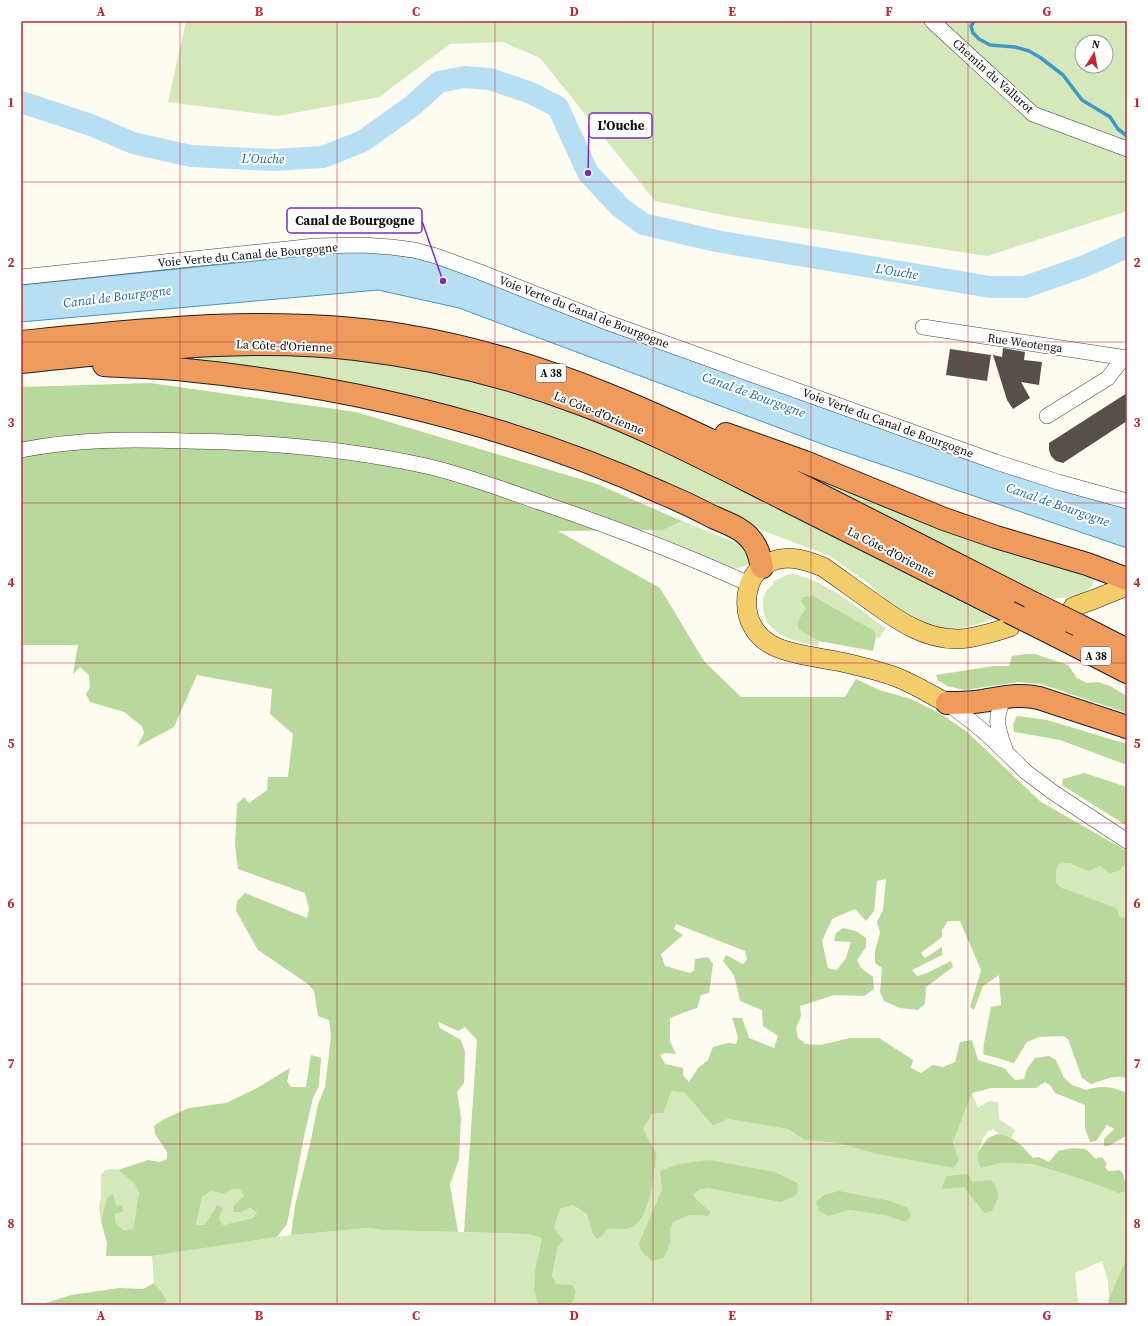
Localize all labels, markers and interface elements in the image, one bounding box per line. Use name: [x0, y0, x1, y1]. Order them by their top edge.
text: A: [97, 3, 106, 20]
text: B: [255, 3, 264, 20]
text: C: [412, 3, 420, 20]
text: D: [569, 3, 579, 20]
text: E: [728, 3, 736, 20]
text: F: [885, 3, 893, 20]
text: G: [1043, 3, 1052, 20]
north arrow: [1074, 34, 1114, 74]
street label: Chemin du Vallurot: [949, 35, 1037, 117]
text: N: [1090, 37, 1101, 53]
text: 1: [7, 94, 15, 111]
text: 1: [1133, 94, 1141, 111]
callout: L'Ouche: [589, 113, 652, 138]
text: L'Ouche: [598, 117, 645, 134]
water label: L'Ouche: [240, 150, 285, 167]
callout: Canal de Bourgogne: [287, 208, 422, 233]
text: Canal de Bourgogne: [295, 212, 415, 229]
street label: Voie Verte du Canal de Bourgogne: [157, 239, 339, 271]
text: 2: [7, 254, 15, 271]
text: 2: [1133, 254, 1141, 271]
water label: L'Ouche: [874, 260, 920, 283]
street label: Voie Verte du Canal de Bourgogne: [497, 272, 671, 352]
water label: Canal de Bourgogne: [62, 281, 173, 312]
street label: Rue Weotenga: [986, 330, 1065, 356]
street label: La Côte-d'Orienne: [236, 336, 332, 356]
road number: A 38: [536, 364, 566, 382]
water label: Canal de Bourgogne: [700, 368, 808, 421]
street label: Voie Verte du Canal de Bourgogne: [800, 384, 976, 462]
street label: La Côte-d'Orienne: [551, 388, 647, 438]
text: 3: [7, 414, 15, 431]
text: 3: [1133, 414, 1141, 431]
water label: Canal de Bourgogne: [1004, 479, 1113, 530]
street label: La Côte-d'Orienne: [844, 523, 938, 581]
text: 4: [7, 574, 15, 591]
text: 4: [1133, 574, 1141, 591]
road number: A 38: [1081, 647, 1111, 665]
text: 5: [7, 735, 15, 752]
text: 5: [1133, 735, 1141, 752]
text: 6: [7, 895, 15, 912]
text: 6: [1133, 895, 1141, 912]
text: 7: [7, 1055, 15, 1072]
text: 7: [1133, 1055, 1141, 1072]
text: 8: [7, 1215, 15, 1232]
text: 8: [1133, 1215, 1141, 1232]
text: A: [97, 1307, 106, 1324]
text: B: [255, 1307, 264, 1324]
text: C: [412, 1307, 420, 1324]
text: D: [569, 1307, 579, 1324]
text: E: [728, 1307, 736, 1324]
text: F: [885, 1307, 893, 1324]
text: G: [1043, 1307, 1052, 1324]

